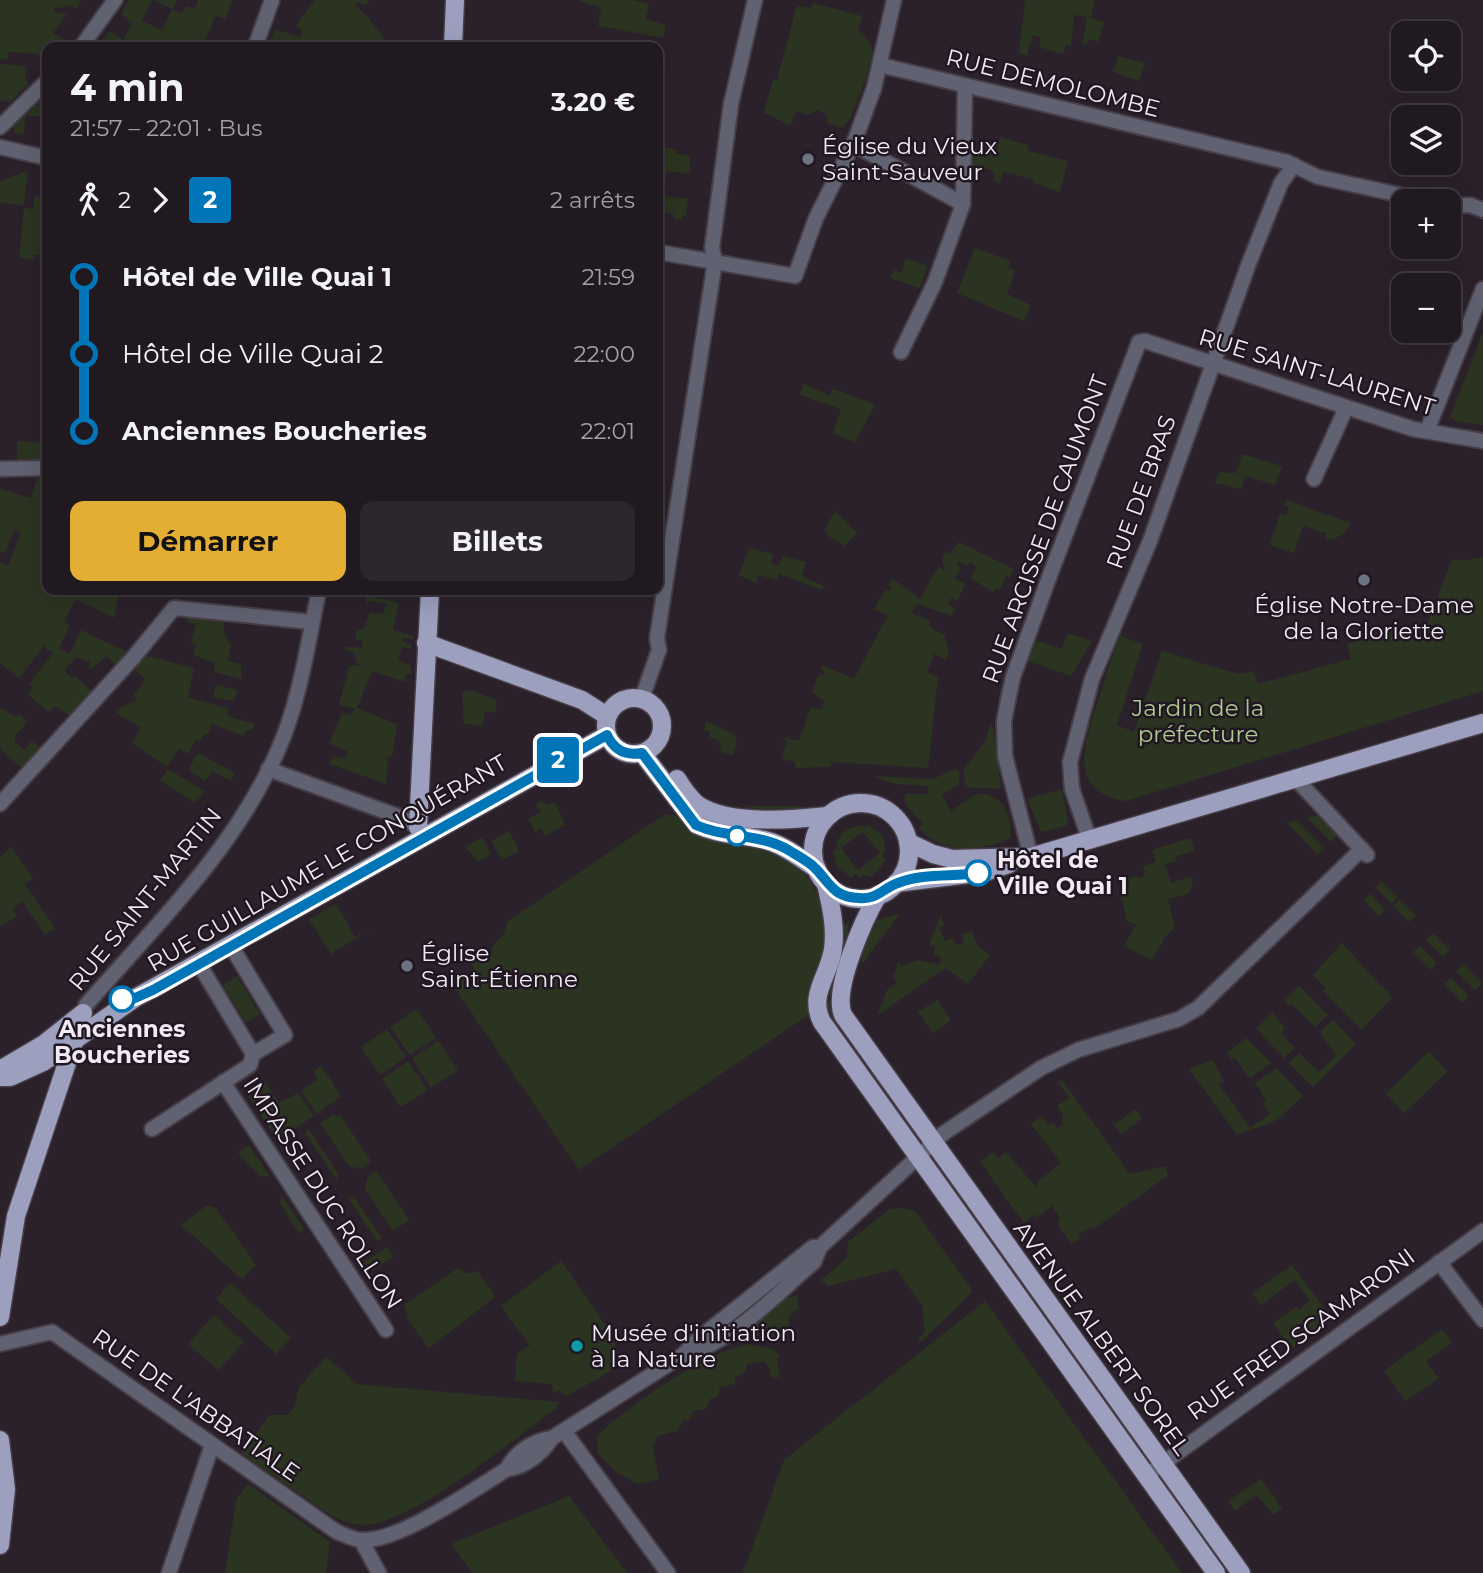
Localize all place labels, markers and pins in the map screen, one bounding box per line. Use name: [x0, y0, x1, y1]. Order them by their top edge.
place label: Église du Vieux Saint-Sauveur: [822, 132, 997, 186]
marker: Église du Vieux Saint-Sauveur: [800, 151, 816, 167]
marker: Église Notre-Dame de la Gloriette: [1356, 572, 1372, 588]
place label: Église Notre-Dame de la Gloriette: [1254, 591, 1474, 645]
unlabelled marker: [727, 826, 747, 846]
place label: Hôtel de Ville Quai 1: [996, 846, 1128, 900]
marker: Hôtel de Ville Quai 1: [965, 860, 991, 886]
place label: Église Saint-Étienne: [421, 939, 578, 993]
marker: Église Saint-Étienne: [399, 958, 415, 974]
marker: Anciennes Boucheries: [109, 986, 135, 1012]
place label: Anciennes Boucheries: [54, 1015, 190, 1069]
place label: Musée d'initiation à la Nature: [591, 1319, 796, 1373]
marker: Musée d'initiation à la Nature: [569, 1338, 585, 1354]

